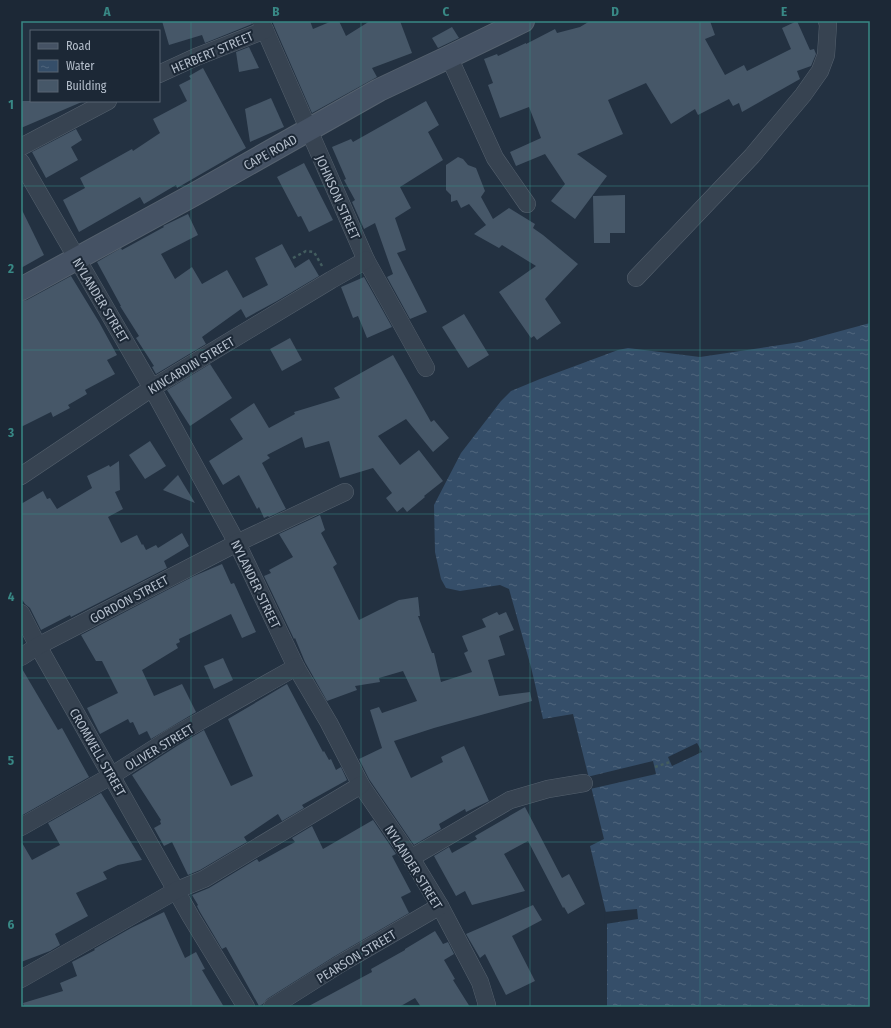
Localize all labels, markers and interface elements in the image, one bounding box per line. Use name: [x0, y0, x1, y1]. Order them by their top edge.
text: A: [102, 4, 111, 19]
text: B: [272, 4, 280, 19]
text: C: [443, 4, 450, 19]
text: D: [611, 4, 619, 19]
text: E: [781, 4, 787, 19]
street label: HERBERT STREET: [169, 28, 255, 76]
legend: [30, 30, 160, 102]
text: Road: [66, 39, 91, 53]
text: Water: [66, 59, 95, 73]
text: Building: [66, 79, 107, 93]
text: 1: [8, 97, 14, 112]
street label: CAPE ROAD: [241, 132, 300, 173]
street label: JOHNSON STREET: [312, 153, 363, 242]
street label: NYLANDER STREET: [69, 255, 132, 345]
text: 2: [7, 261, 14, 276]
street label: KINCARDIN STREET: [145, 334, 237, 397]
text: 3: [7, 425, 14, 440]
street label: NYLANDER STREET: [228, 538, 283, 631]
street label: GORDON STREET: [87, 572, 171, 626]
text: 4: [8, 589, 15, 604]
street label: CROMWELL STREET: [66, 706, 129, 799]
street label: OLIVER STREET: [122, 721, 196, 774]
text: 5: [8, 753, 14, 768]
street label: NYLANDER STREET: [382, 823, 445, 912]
text: 6: [8, 917, 15, 932]
street label: PEARSON STREET: [314, 927, 399, 986]

